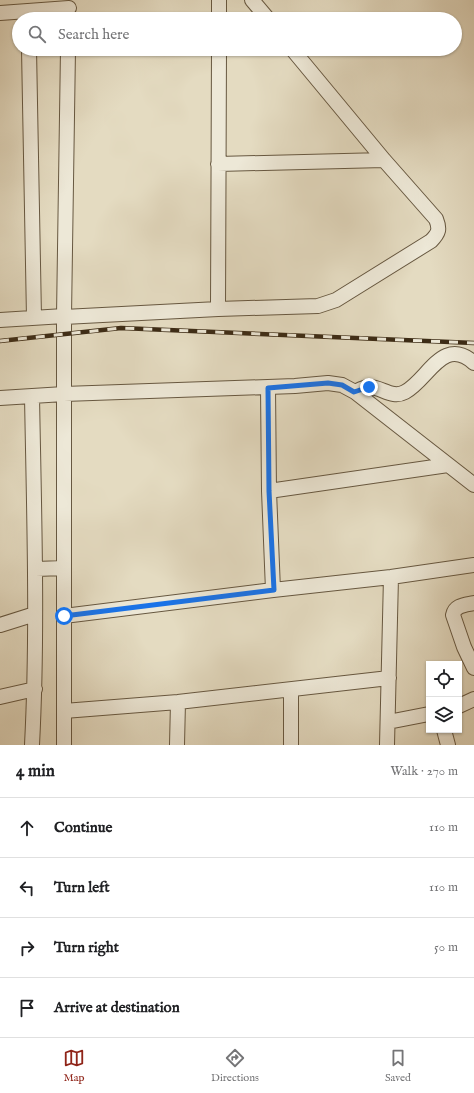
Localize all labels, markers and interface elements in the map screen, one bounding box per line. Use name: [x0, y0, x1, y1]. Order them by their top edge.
search box: [12, 12, 462, 56]
icon: search: [26, 23, 48, 45]
text: Search here: [58, 25, 129, 44]
route end: [360, 378, 378, 396]
route start: [55, 607, 73, 625]
map controls: [426, 661, 462, 733]
button: locate: [426, 661, 462, 697]
button: layers: [426, 697, 462, 733]
text: 4 min: [16, 761, 55, 782]
text: Walk · 270 m: [390, 763, 458, 780]
icon: ahead: [16, 817, 38, 839]
text: Continue: [54, 818, 112, 837]
text: 110 m: [429, 819, 458, 836]
icon: left: [16, 877, 38, 899]
text: Turn left: [54, 878, 110, 897]
text: 110 m: [429, 879, 458, 896]
icon: right: [16, 937, 38, 959]
text: Turn right: [54, 938, 119, 957]
text: 50 m: [434, 939, 458, 956]
icon: arrive: [16, 997, 38, 1019]
text: Arrive at destination: [54, 998, 180, 1017]
tab: Map: [63, 1047, 85, 1085]
tab: Directions: [211, 1047, 259, 1085]
tab: Saved: [385, 1047, 411, 1085]

